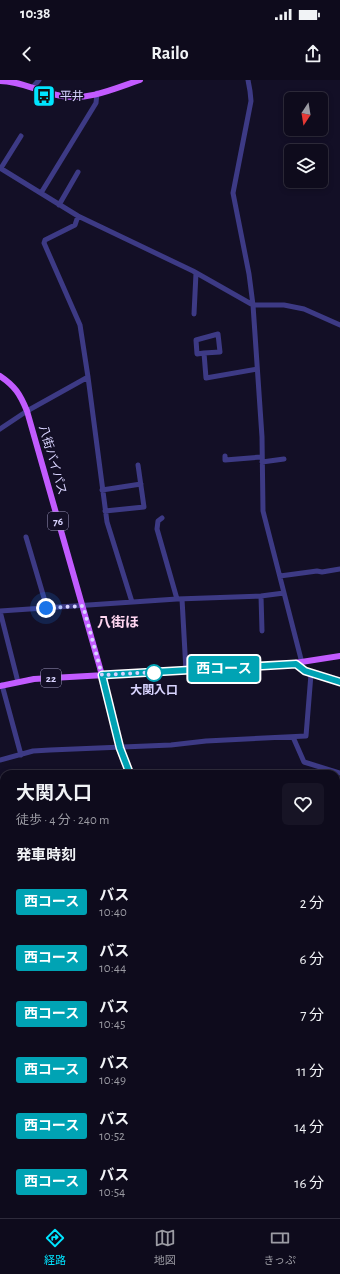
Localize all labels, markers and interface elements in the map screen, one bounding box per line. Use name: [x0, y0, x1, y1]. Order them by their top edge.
text: 10:38: [20, 6, 51, 21]
icon: back: [16, 43, 38, 65]
icon: share: [302, 43, 324, 65]
text: Railo: [151, 45, 189, 63]
bus stop icon: 平井: [31, 83, 57, 109]
place label: 平井: [60, 89, 84, 102]
north arrow: [284, 92, 328, 136]
map controls: [284, 92, 328, 188]
button: layers: [284, 144, 328, 188]
street label: 八街バイパス: [37, 424, 70, 496]
road number: 76: [48, 512, 68, 530]
your location: [36, 598, 56, 618]
district label: 八街ほ: [97, 615, 139, 630]
line badge: 西コース: [196, 656, 252, 682]
text: 西コース: [196, 662, 252, 676]
marker: 大関入口: [145, 664, 163, 682]
road number: 22: [41, 669, 61, 687]
place label: 大関入口: [130, 684, 178, 696]
button: heart: [282, 783, 324, 825]
text: 大関入口: [16, 784, 92, 803]
text: 徒歩 · 4 分 · 240 m: [16, 814, 110, 827]
text: 発車時刻: [16, 848, 76, 863]
text: バス: [99, 888, 129, 903]
text: 西コース: [24, 895, 79, 909]
text: 2 分: [300, 896, 324, 911]
text: 10:40: [99, 906, 127, 919]
text: バス: [99, 944, 129, 959]
text: 西コース: [24, 951, 79, 965]
text: 6 分: [299, 952, 324, 967]
text: 10:44: [99, 962, 126, 975]
text: バス: [99, 1000, 129, 1015]
text: 西コース: [24, 1007, 79, 1021]
text: 7 分: [300, 1008, 324, 1023]
text: 10:45: [99, 1018, 125, 1031]
text: バス: [99, 1056, 129, 1071]
text: 西コース: [24, 1063, 79, 1077]
text: 11 分: [296, 1064, 324, 1079]
text: 10:49: [99, 1074, 126, 1087]
text: バス: [99, 1112, 129, 1127]
text: 西コース: [24, 1119, 79, 1133]
text: 14 分: [294, 1120, 324, 1135]
text: 10:52: [99, 1130, 125, 1143]
text: バス: [99, 1168, 129, 1183]
text: 西コース: [24, 1175, 79, 1189]
text: 16 分: [294, 1176, 324, 1191]
text: 10:54: [99, 1186, 125, 1199]
tab: 経路: [44, 1227, 66, 1267]
tab: 地図: [154, 1227, 176, 1267]
tab: きっぷ: [264, 1227, 296, 1267]

